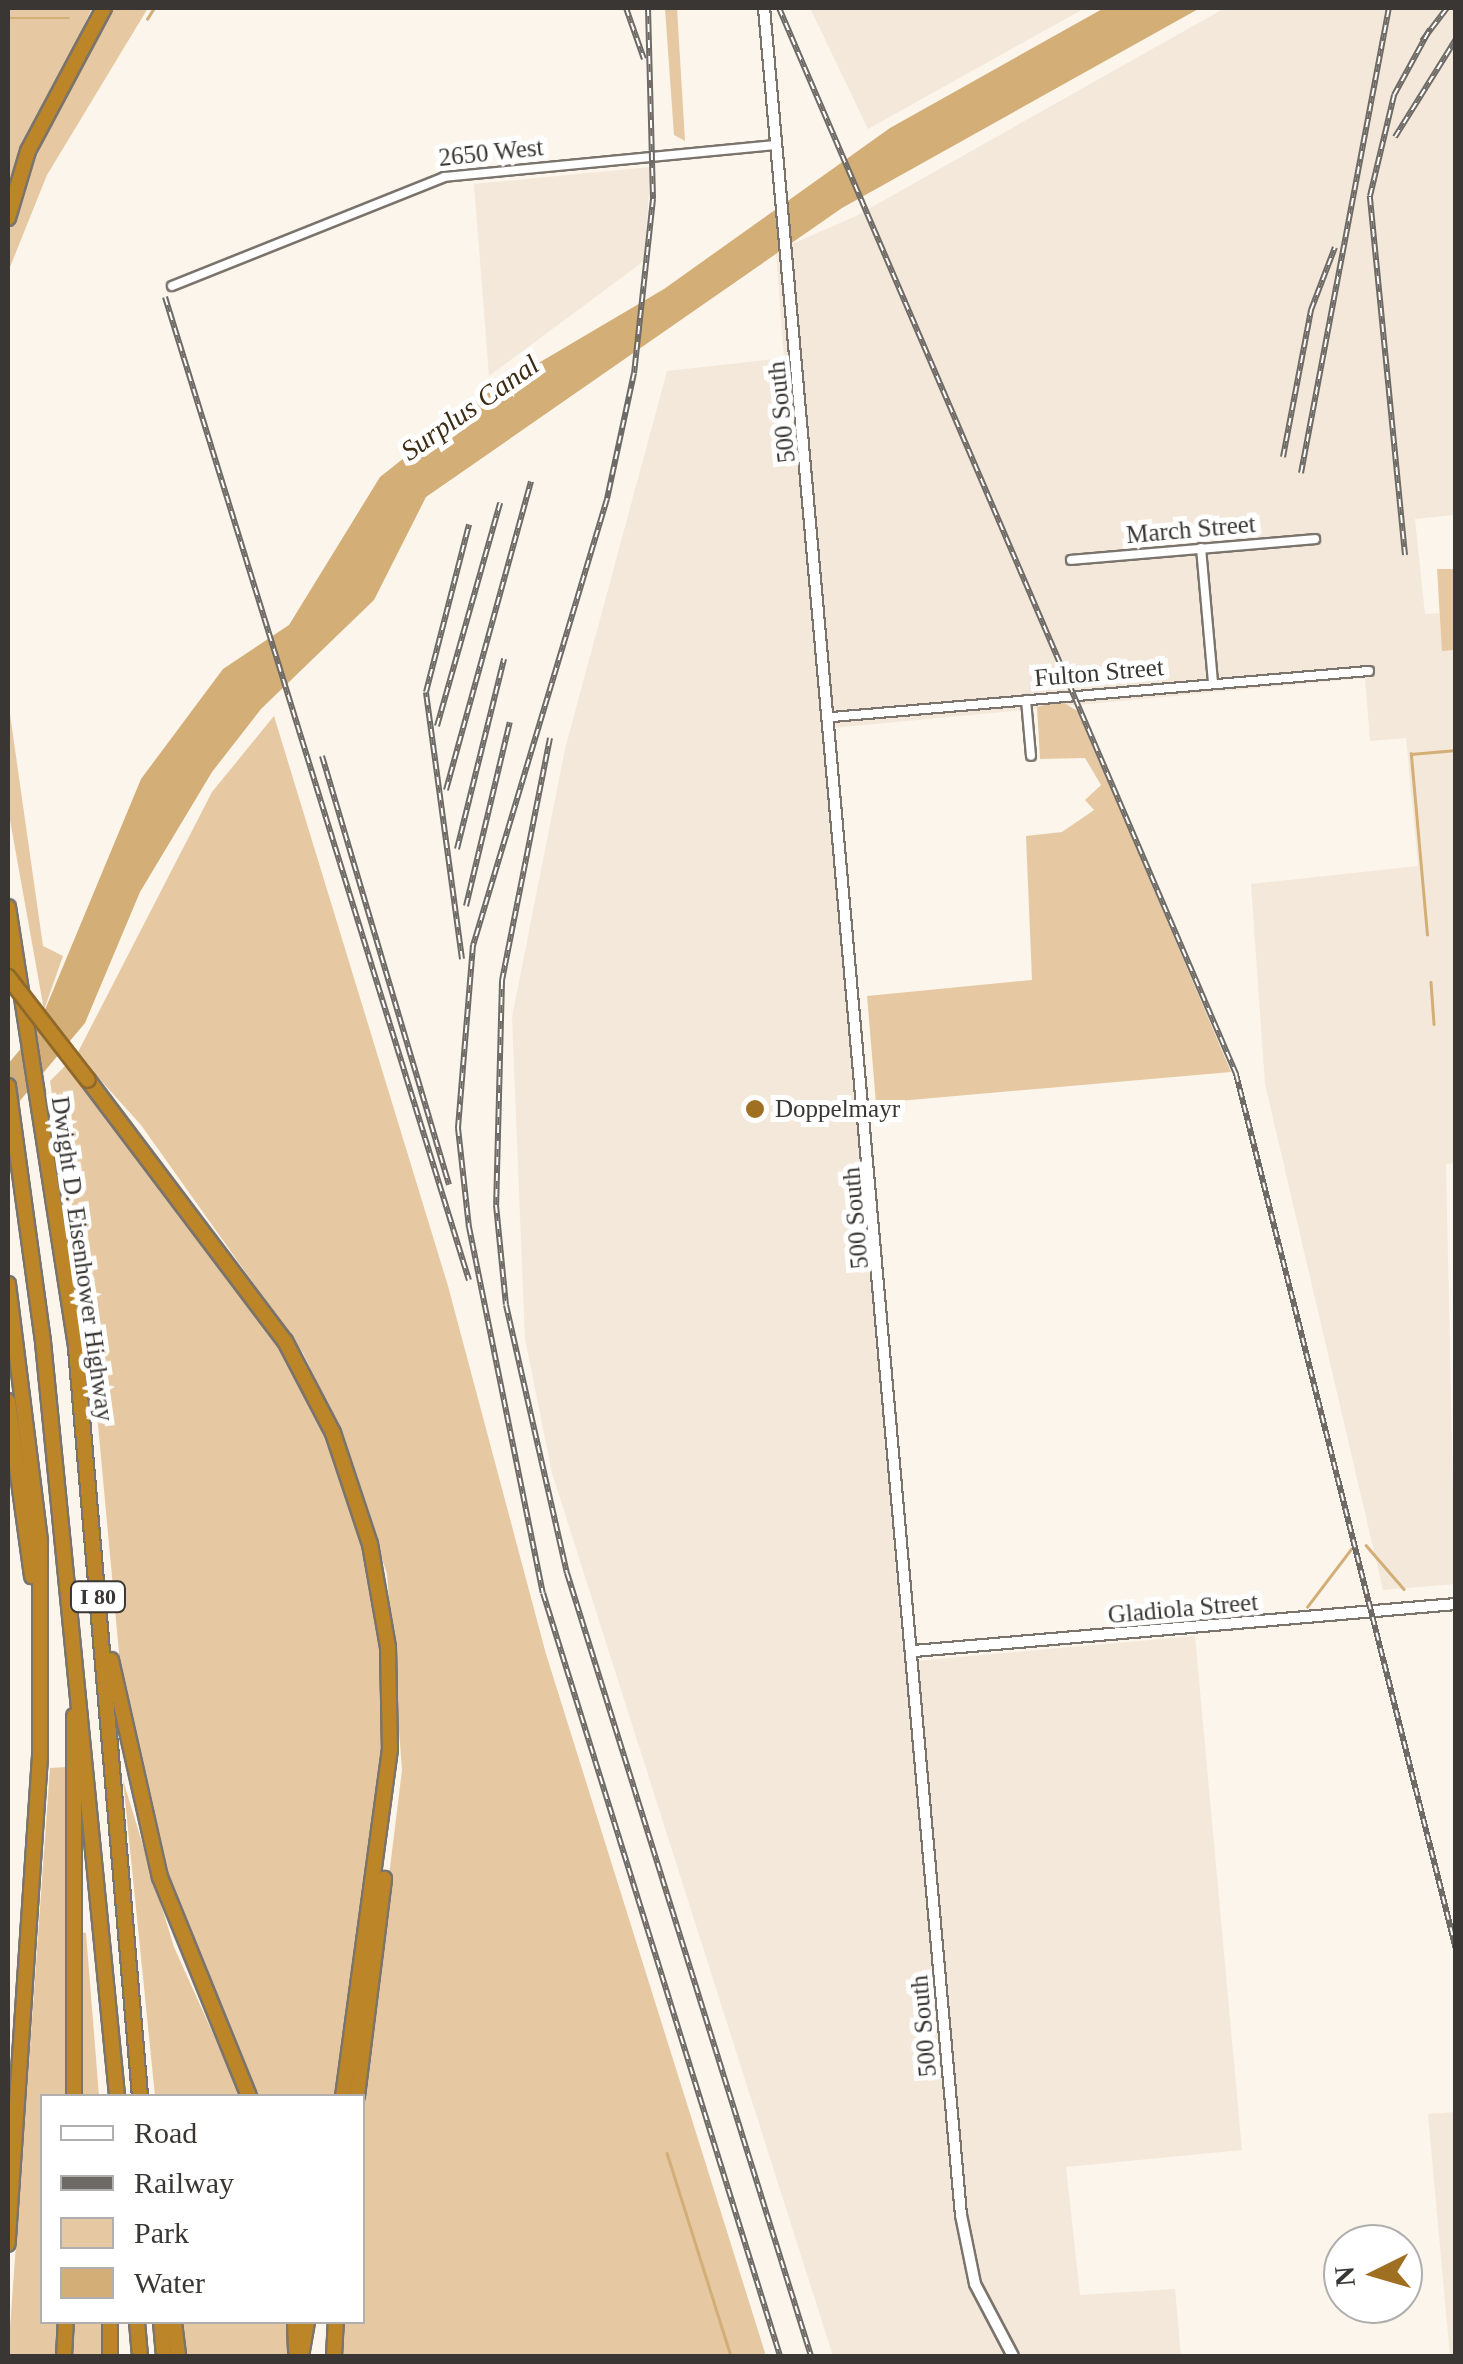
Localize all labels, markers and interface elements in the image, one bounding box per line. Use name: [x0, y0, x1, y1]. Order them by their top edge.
street label: 2650 West: [437, 133, 545, 173]
water label: Surplus Canal: [394, 348, 546, 468]
street label: 500 South: [762, 360, 802, 464]
street label: March Street: [1125, 509, 1257, 551]
street label: Fulton Street: [1033, 652, 1165, 694]
place label: Doppelmayr: [775, 1094, 900, 1124]
street label: Dwight D. Eisenhower Highway: [44, 1095, 120, 1423]
marker: Doppelmayr: [744, 1098, 766, 1120]
street label: 500 South: [837, 1166, 875, 1270]
road number: I 80: [68, 1580, 128, 1614]
street label: Gladiola Street: [1107, 1587, 1259, 1631]
street label: 500 South: [905, 1974, 943, 2078]
legend: [40, 2094, 365, 2324]
text: Road: [134, 2116, 197, 2149]
text: Railway: [134, 2166, 234, 2199]
text: Park: [134, 2216, 189, 2249]
north arrow: [1323, 2224, 1423, 2324]
text: N: [1328, 2265, 1361, 2288]
text: Water: [134, 2266, 205, 2299]

